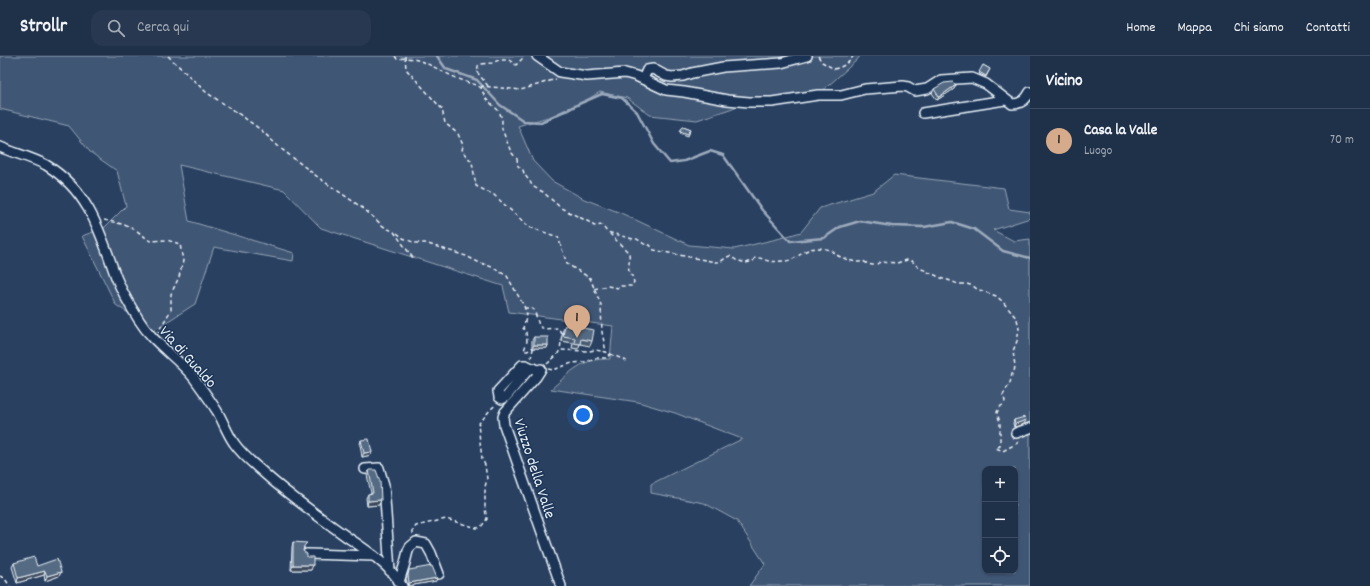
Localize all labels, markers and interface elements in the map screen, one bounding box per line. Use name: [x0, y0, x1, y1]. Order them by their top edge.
search box: [91, 10, 371, 46]
text: Strollr: [20, 14, 67, 41]
icon: search: [105, 17, 127, 39]
text: Cerca qui: [137, 17, 189, 39]
text: Home: [1126, 18, 1156, 38]
text: Mappa: [1178, 18, 1212, 38]
text: Chi siamo: [1234, 18, 1284, 38]
text: Contatti: [1306, 18, 1350, 38]
text: Vicino: [1046, 70, 1083, 94]
text: Casa la Valle: [1084, 120, 1157, 142]
text: 1: [1058, 131, 1060, 150]
text: 70 m: [1330, 131, 1354, 150]
text: Luogo: [1084, 142, 1112, 161]
pin: 1: [564, 305, 590, 338]
street label: Via di Gualdo: [153, 321, 221, 394]
your location: [573, 405, 593, 425]
street label: Viuzzo della Valle: [507, 416, 561, 522]
map controls: [982, 466, 1018, 574]
button: +: [982, 466, 1018, 502]
button: −: [982, 502, 1018, 538]
button: locate: [982, 538, 1018, 574]

